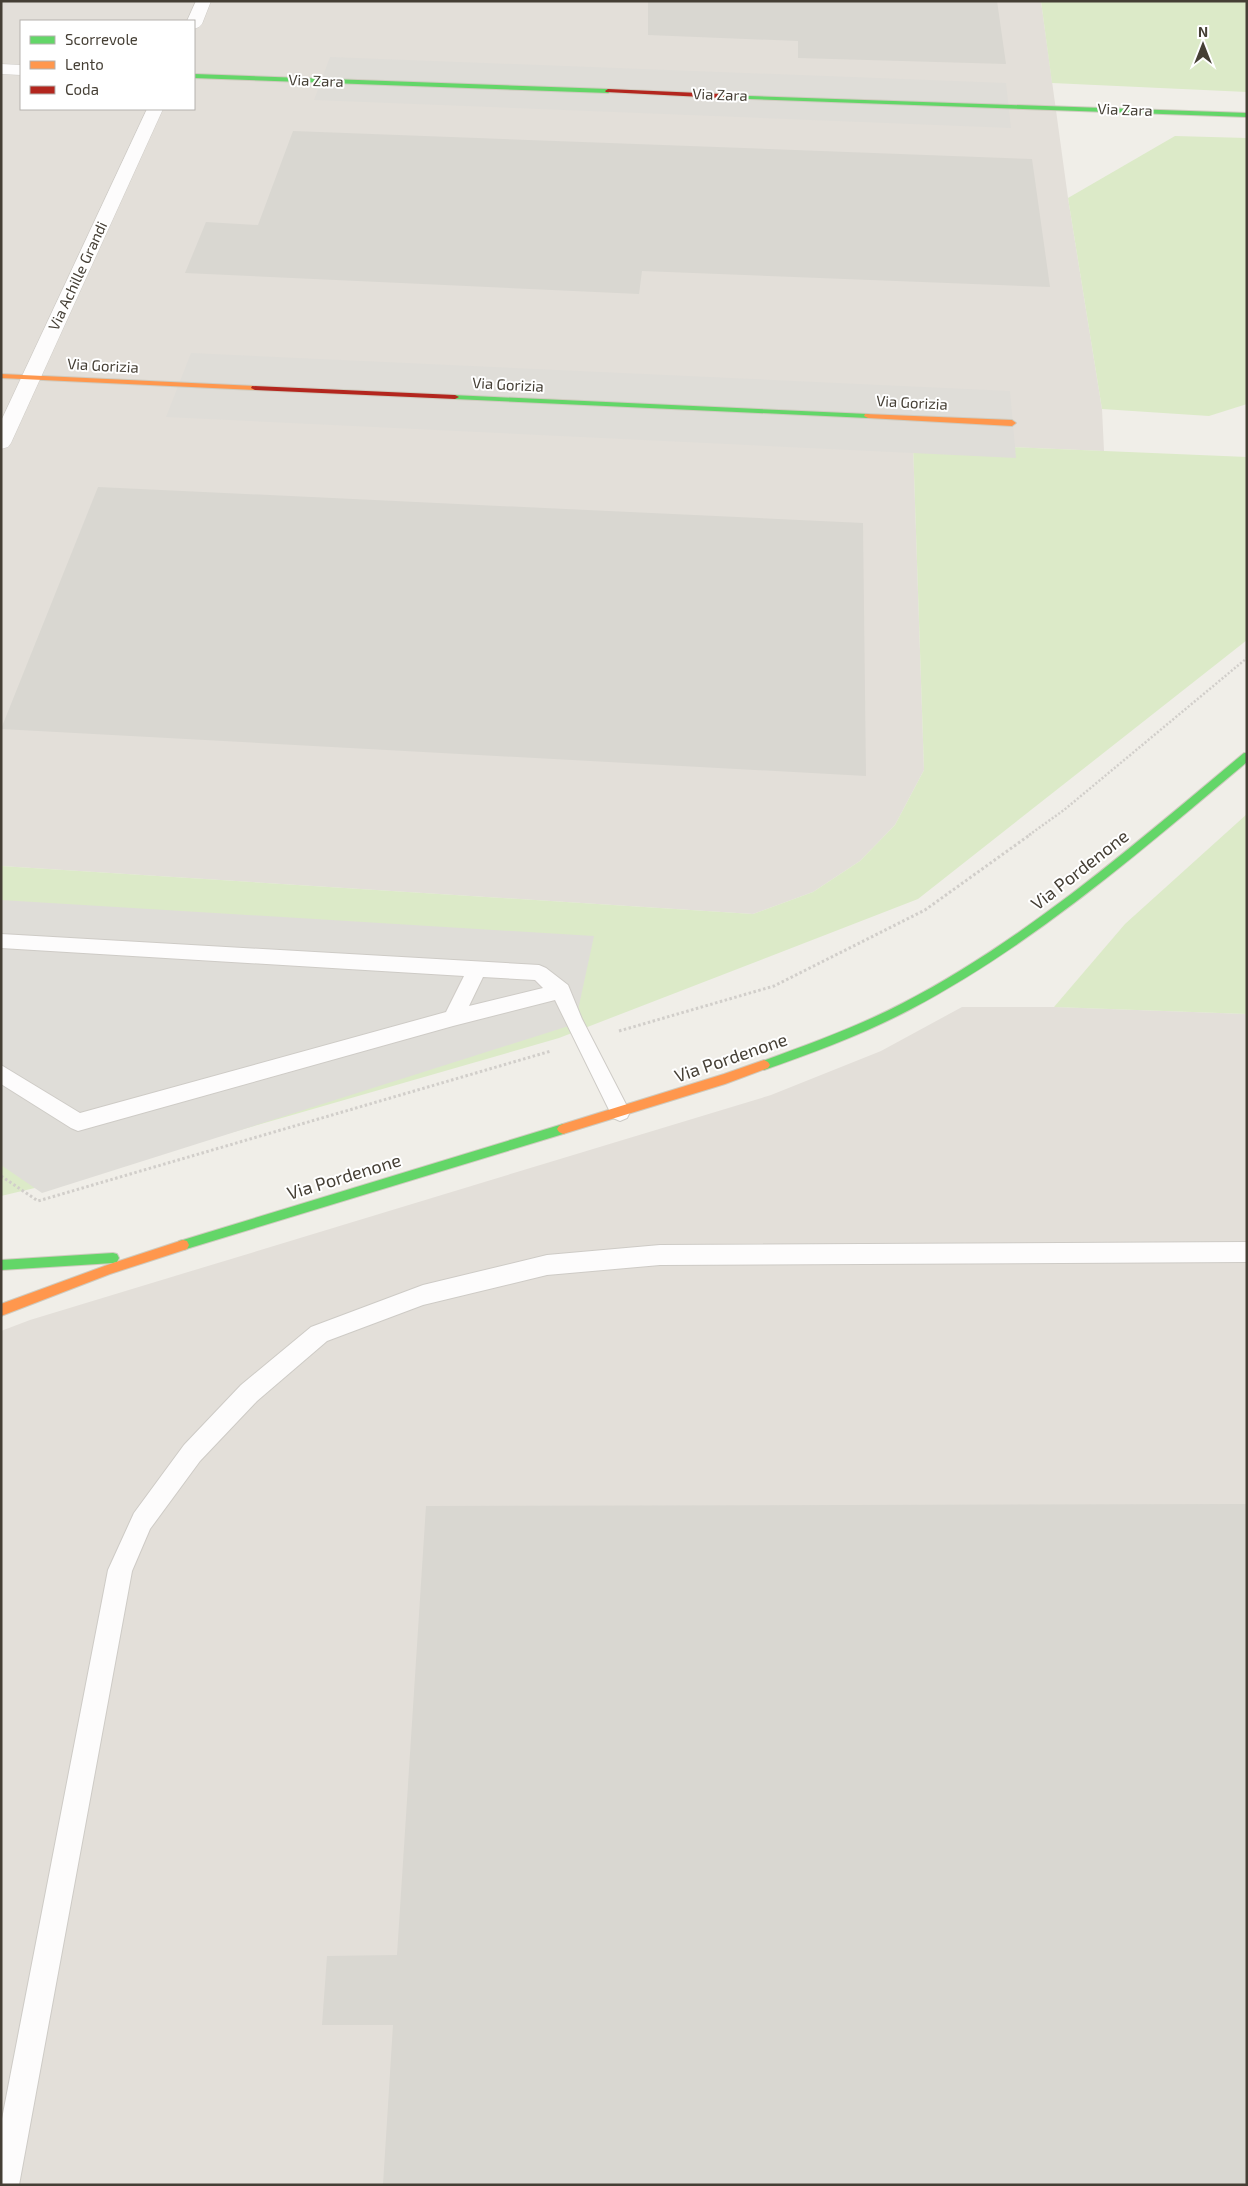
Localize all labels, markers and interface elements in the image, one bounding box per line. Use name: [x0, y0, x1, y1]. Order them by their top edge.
legend: [20, 20, 195, 110]
north arrow: [1178, 20, 1228, 70]
text: N: [1198, 23, 1208, 40]
text: Scorrevole: [65, 30, 138, 48]
text: Lento: [65, 55, 104, 73]
street label: Via Zara: [288, 70, 344, 90]
text: Coda: [65, 80, 99, 98]
street label: Via Zara: [692, 84, 748, 104]
street label: Via Zara: [1097, 99, 1153, 119]
street label: Via Achille Grandi: [44, 218, 110, 333]
street label: Via Gorizia: [67, 354, 139, 376]
street label: Via Gorizia: [472, 373, 544, 395]
street label: Via Gorizia: [876, 391, 948, 413]
street label: Via Pordenone: [1026, 824, 1133, 914]
street label: Via Pordenone: [671, 1027, 790, 1087]
street label: Via Pordenone: [284, 1148, 403, 1204]

